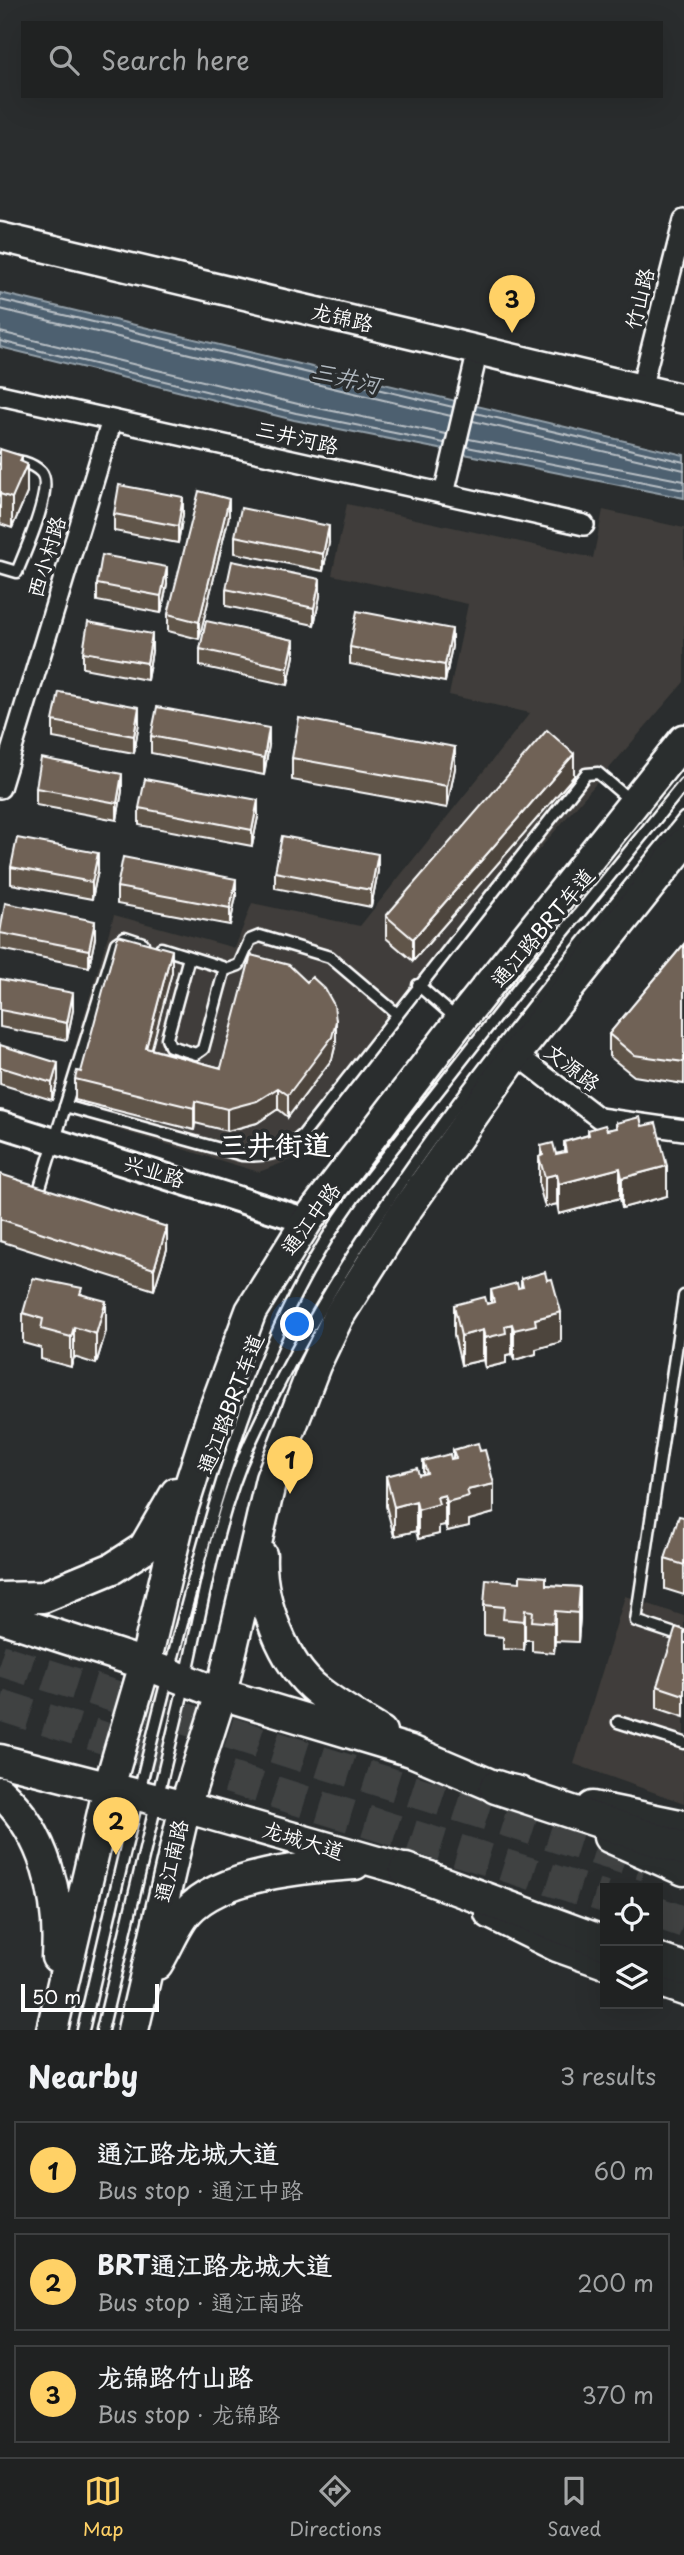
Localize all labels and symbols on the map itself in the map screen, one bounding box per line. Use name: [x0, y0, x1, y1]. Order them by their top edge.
street label: 竹山路: [615, 264, 661, 333]
pin: 3: [489, 275, 535, 333]
street label: 龙锦路: [308, 293, 377, 339]
water label: 三井河: [309, 352, 388, 402]
street label: 三井河路: [253, 411, 342, 461]
street label: 西小村路: [18, 512, 73, 601]
street label: 通江路BRT车道: [482, 860, 601, 994]
street label: 文源路: [539, 1034, 608, 1098]
district label: 三井街道: [219, 1122, 331, 1165]
street label: 兴业路: [120, 1146, 189, 1195]
street label: 通江中路: [272, 1174, 347, 1261]
your location: [280, 1307, 314, 1341]
street label: 通江路BRT车道: [188, 1329, 271, 1478]
pin: 1: [267, 1436, 313, 1494]
pin: 2: [93, 1797, 139, 1855]
street label: 龙城大道: [259, 1812, 348, 1867]
street label: 通江南路: [145, 1816, 195, 1905]
scale bar: [21, 1981, 159, 2013]

